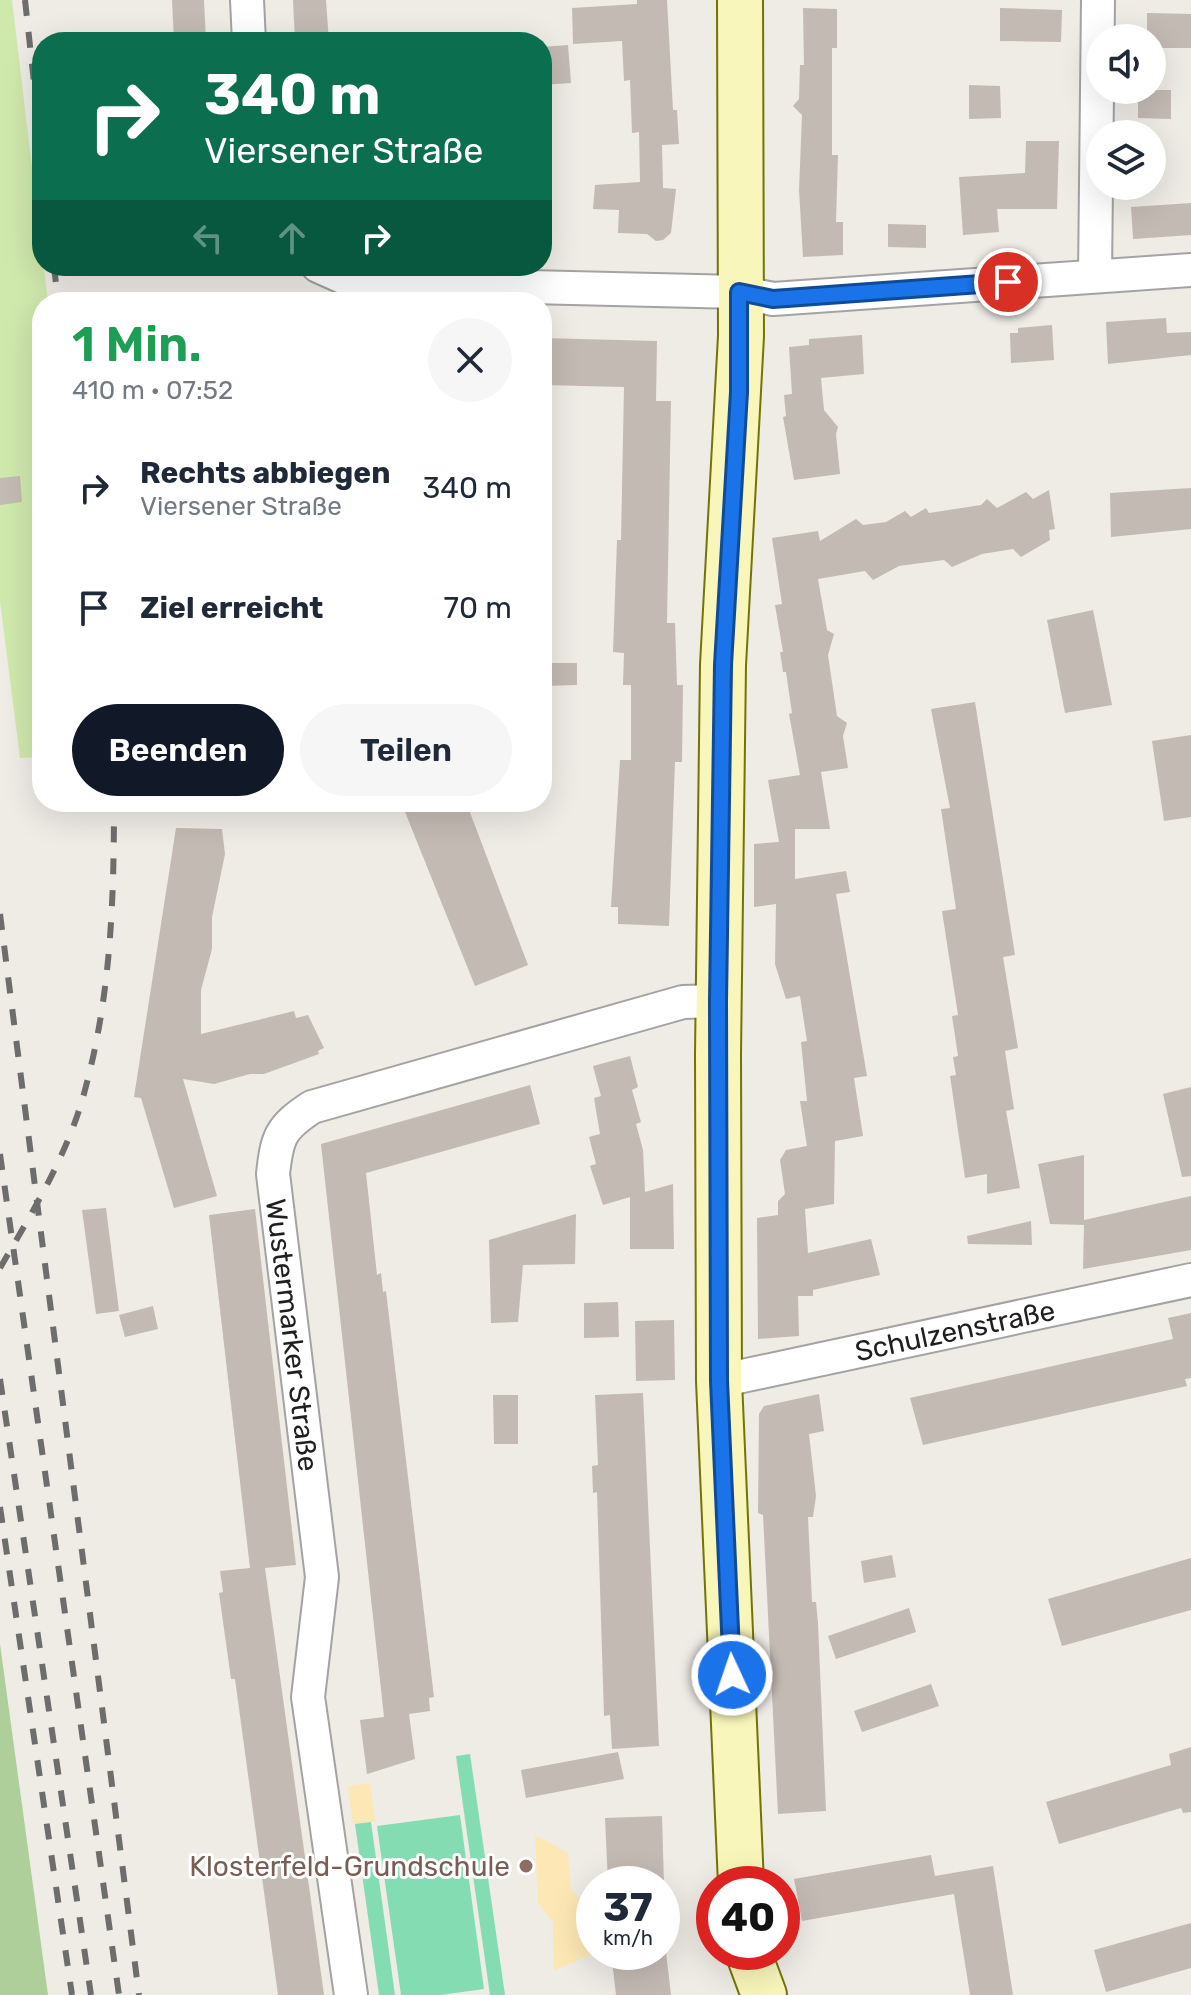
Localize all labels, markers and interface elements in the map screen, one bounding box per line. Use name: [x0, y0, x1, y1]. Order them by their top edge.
map controls: [1086, 24, 1166, 200]
button: sound: [1086, 24, 1166, 104]
text: 340 m: [204, 62, 380, 128]
icon: right: [72, 64, 176, 168]
button: layers: [1086, 120, 1166, 200]
text: Viersener Straße: [204, 129, 483, 172]
icon: left: [186, 216, 230, 260]
icon: ahead: [270, 216, 314, 260]
icon: right: [354, 216, 398, 260]
pin: [974, 248, 1042, 316]
icon: arrive: [986, 260, 1030, 304]
text: 1 Min.: [72, 316, 202, 373]
button: close: [428, 318, 512, 402]
text: 410 m · 07:52: [72, 375, 233, 406]
text: Rechts abbiegen: [140, 455, 390, 491]
icon: right: [72, 466, 116, 510]
text: 340 m: [422, 470, 512, 506]
text: Viersener Straße: [140, 491, 342, 522]
icon: arrive: [72, 586, 116, 630]
text: Ziel erreicht: [140, 590, 323, 626]
text: 70 m: [444, 590, 512, 626]
button: Beenden: [72, 704, 284, 796]
button: Teilen: [300, 704, 512, 796]
street label: Wustermarker Straße: [259, 1197, 325, 1473]
street label: Schulzenstraße: [852, 1294, 1058, 1368]
position arrow: [690, 1633, 774, 1717]
place label: Klosterfeld-Grundschule: [189, 1850, 510, 1883]
marker: Klosterfeld-Grundschule: [517, 1857, 535, 1875]
speed limit sign: 40: [696, 1866, 800, 1970]
text: 37: [603, 1884, 653, 1931]
text: km/h: [603, 1926, 653, 1950]

